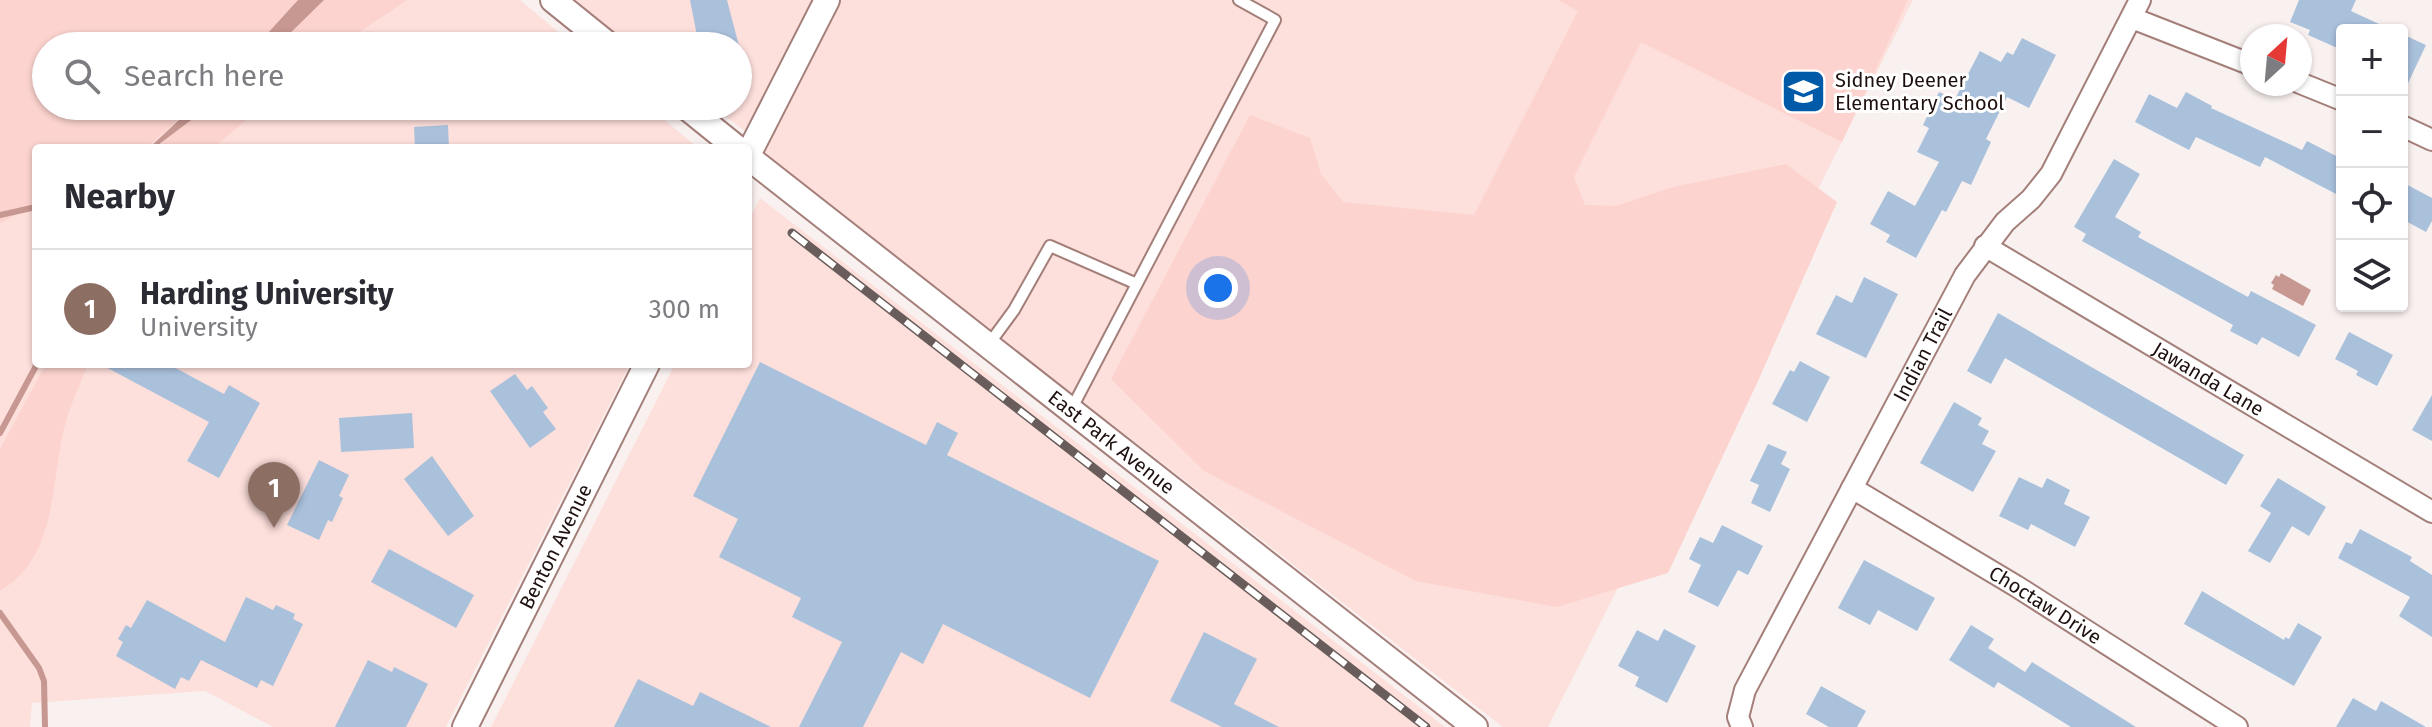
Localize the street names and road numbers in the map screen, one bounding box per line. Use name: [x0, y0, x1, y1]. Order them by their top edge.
street label: Indian Trail: [1888, 304, 1957, 406]
street label: Jawanda Lane: [2149, 337, 2268, 421]
street label: East Park Avenue: [1044, 385, 1180, 499]
street label: Benton Avenue: [514, 480, 597, 613]
street label: Choctaw Drive: [1985, 561, 2106, 649]

